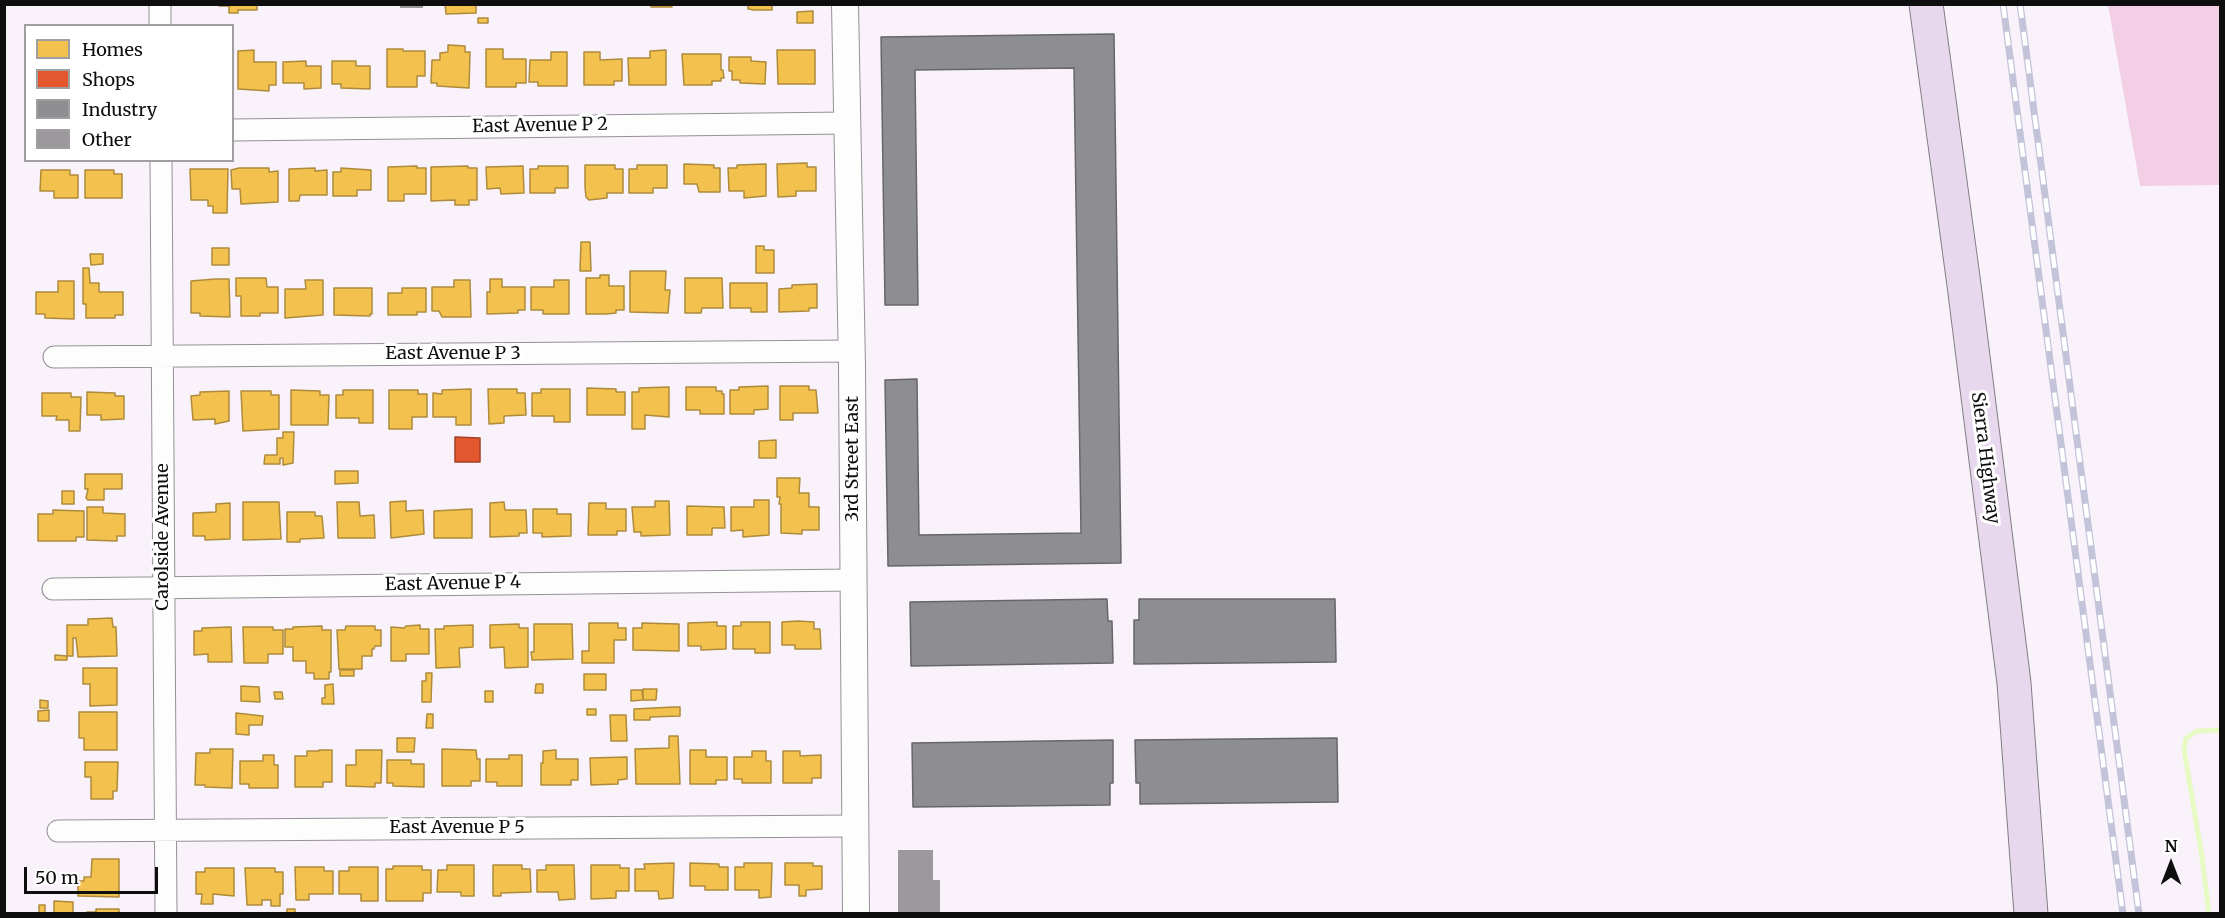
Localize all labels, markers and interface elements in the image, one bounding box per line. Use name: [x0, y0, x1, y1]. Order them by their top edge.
legend: [24, 24, 234, 162]
text: Homes: [82, 38, 143, 61]
text: Shops: [82, 68, 135, 91]
text: Industry: [82, 98, 157, 121]
street label: East Avenue P 2: [472, 114, 608, 138]
text: Other: [82, 128, 132, 151]
street label: East Avenue P 3: [385, 343, 521, 365]
street label: Sierra Highway: [1966, 391, 2004, 525]
street label: 3rd Street East: [842, 396, 864, 522]
street label: Carolside Avenue: [152, 463, 174, 611]
street label: East Avenue P 4: [385, 572, 521, 596]
street label: East Avenue P 5: [389, 817, 525, 839]
north arrow: [2141, 834, 2201, 894]
text: N: [2165, 836, 2177, 856]
scale bar: [27, 855, 160, 893]
text: 50 m: [35, 866, 79, 889]

